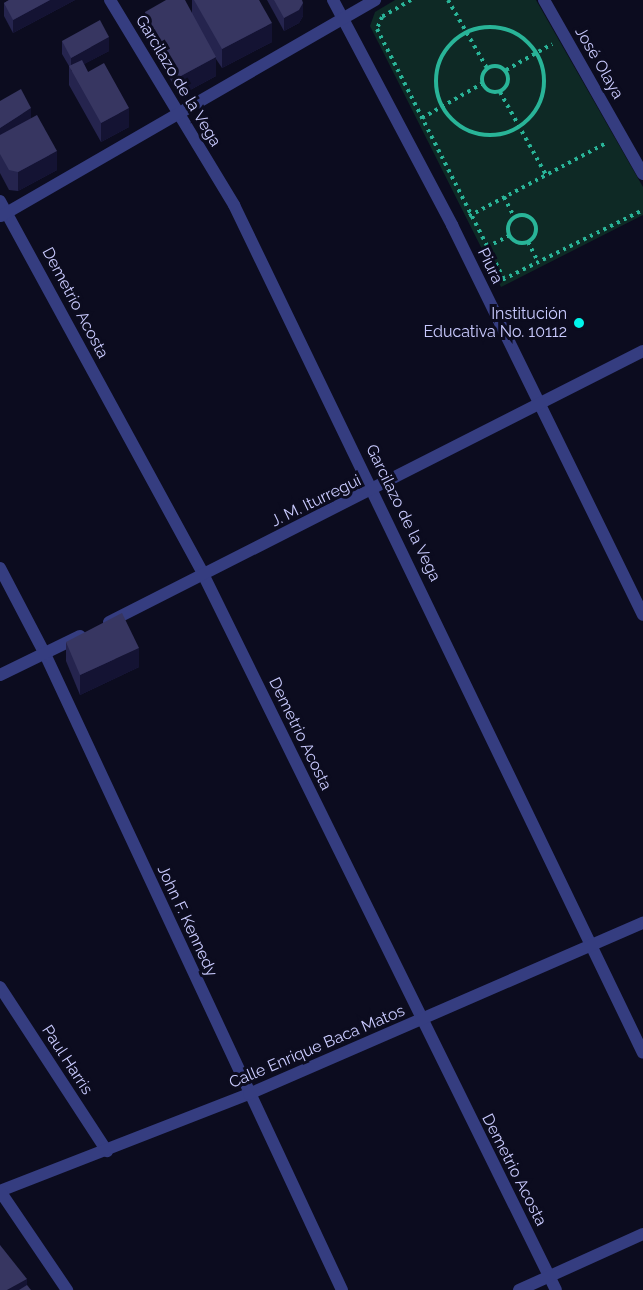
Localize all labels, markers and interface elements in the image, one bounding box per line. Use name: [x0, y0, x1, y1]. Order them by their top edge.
street label: Garcilazo de la Vega: [131, 12, 225, 150]
street label: José Olaya: [571, 23, 627, 103]
street label: Demetrio Acosta: [38, 244, 112, 362]
street label: Piura: [473, 245, 507, 287]
place label: Institución Educativa No. 10112: [423, 304, 567, 342]
marker: Institución Educativa No. 10112: [572, 316, 586, 330]
street label: Garcilazo de la Vega: [361, 441, 445, 585]
street label: J. M. Iturregui: [268, 471, 364, 531]
street label: Demetrio Acosta: [264, 674, 336, 794]
street label: John F. Kennedy: [153, 862, 221, 980]
street label: Calle Enrique Baca Matos: [226, 1001, 408, 1093]
street label: Paul Harris: [37, 1021, 97, 1099]
street label: Demetrio Acosta: [477, 1111, 551, 1229]

